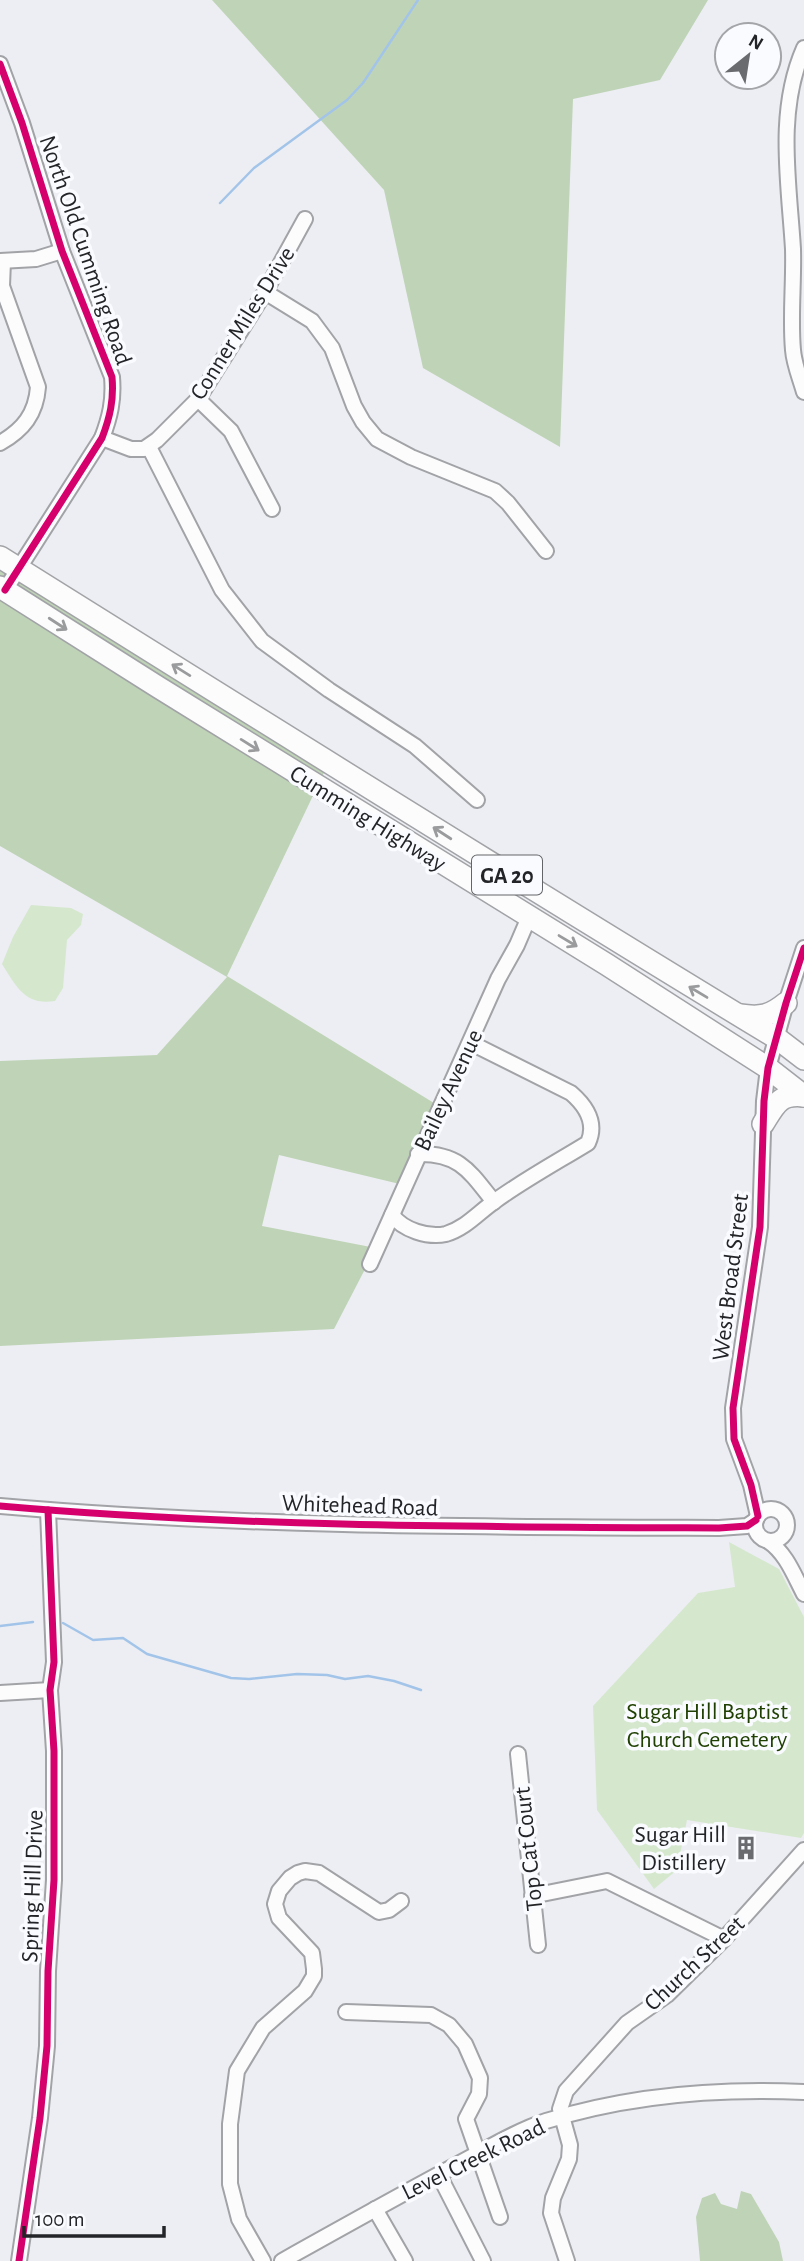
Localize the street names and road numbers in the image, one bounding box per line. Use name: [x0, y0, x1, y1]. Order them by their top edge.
street label: North Old Cumming Road: [35, 133, 136, 368]
street label: Conner Miles Drive: [186, 243, 299, 404]
street label: Cumming Highway: [285, 761, 450, 876]
road number: GA 20: [472, 856, 542, 894]
street label: Bailey Avenue: [410, 1026, 487, 1155]
street label: West Broad Street: [709, 1192, 753, 1362]
street label: Whitehead Road: [281, 1491, 439, 1521]
street label: Top Cat Court: [511, 1785, 547, 1912]
street label: Spring Hill Drive: [18, 1809, 48, 1963]
street label: Church Street: [640, 1911, 750, 2016]
street label: Level Creek Road: [398, 2115, 549, 2205]

